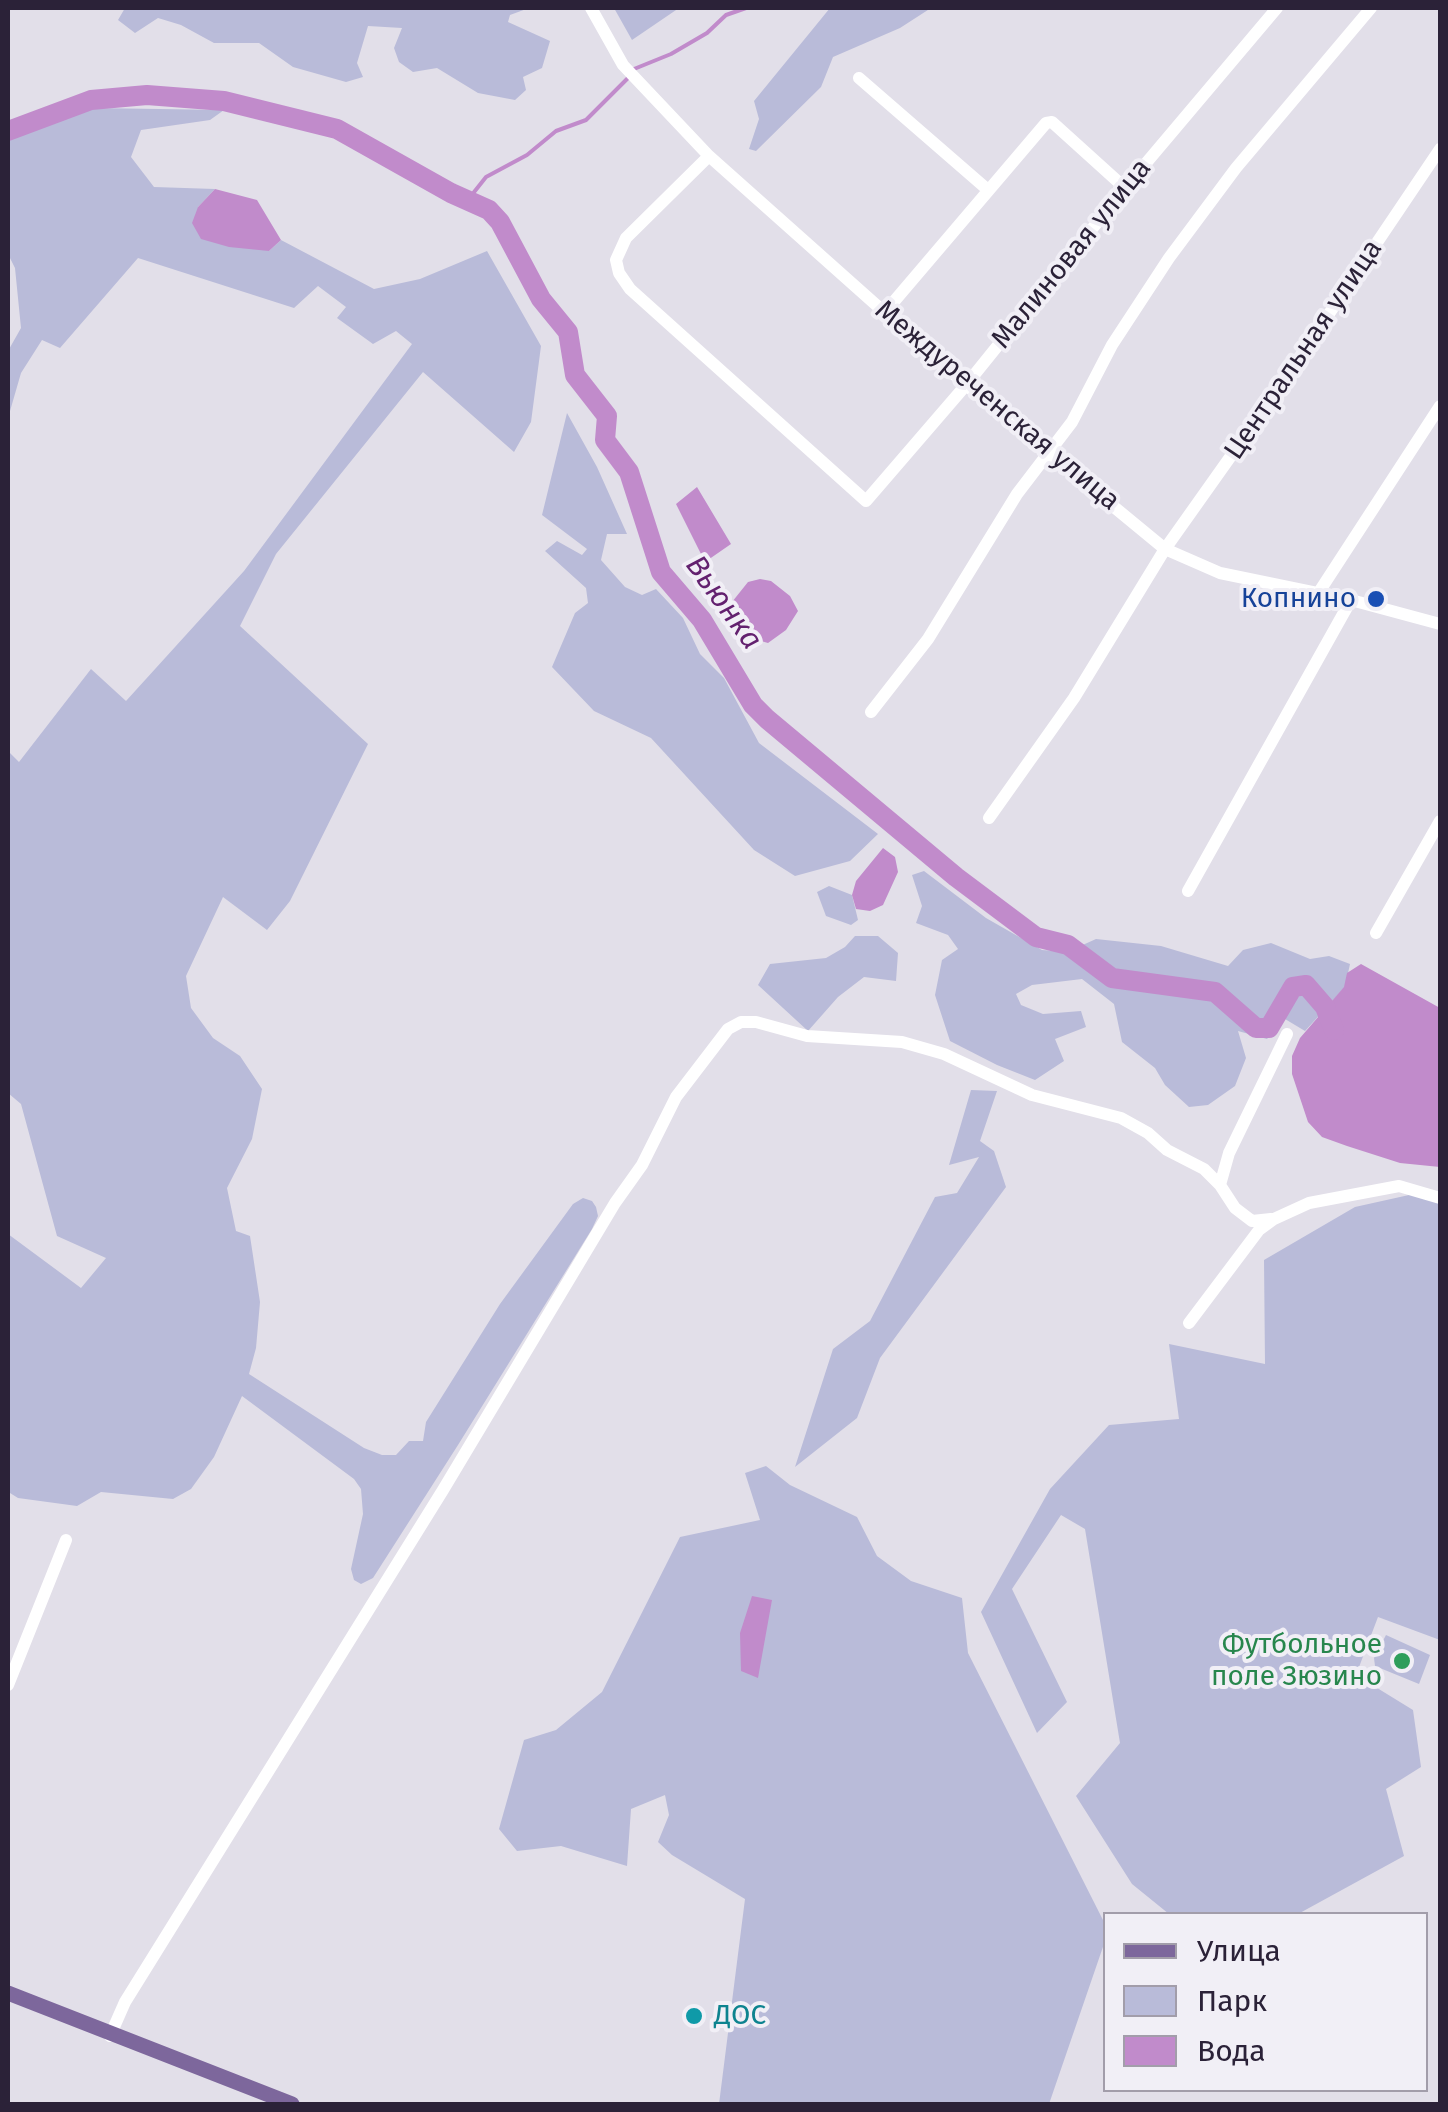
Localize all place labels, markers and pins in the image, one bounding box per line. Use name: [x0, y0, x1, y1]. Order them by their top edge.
place label: Копнино: [1241, 582, 1356, 616]
marker: Копнино: [1365, 588, 1387, 610]
place label: Футбольное поле Зюзино: [1211, 1628, 1382, 1694]
marker: Футбольное поле Зюзино: [1391, 1650, 1413, 1672]
place label: ДОС: [714, 1999, 766, 2033]
marker: ДОС: [683, 2005, 705, 2027]

